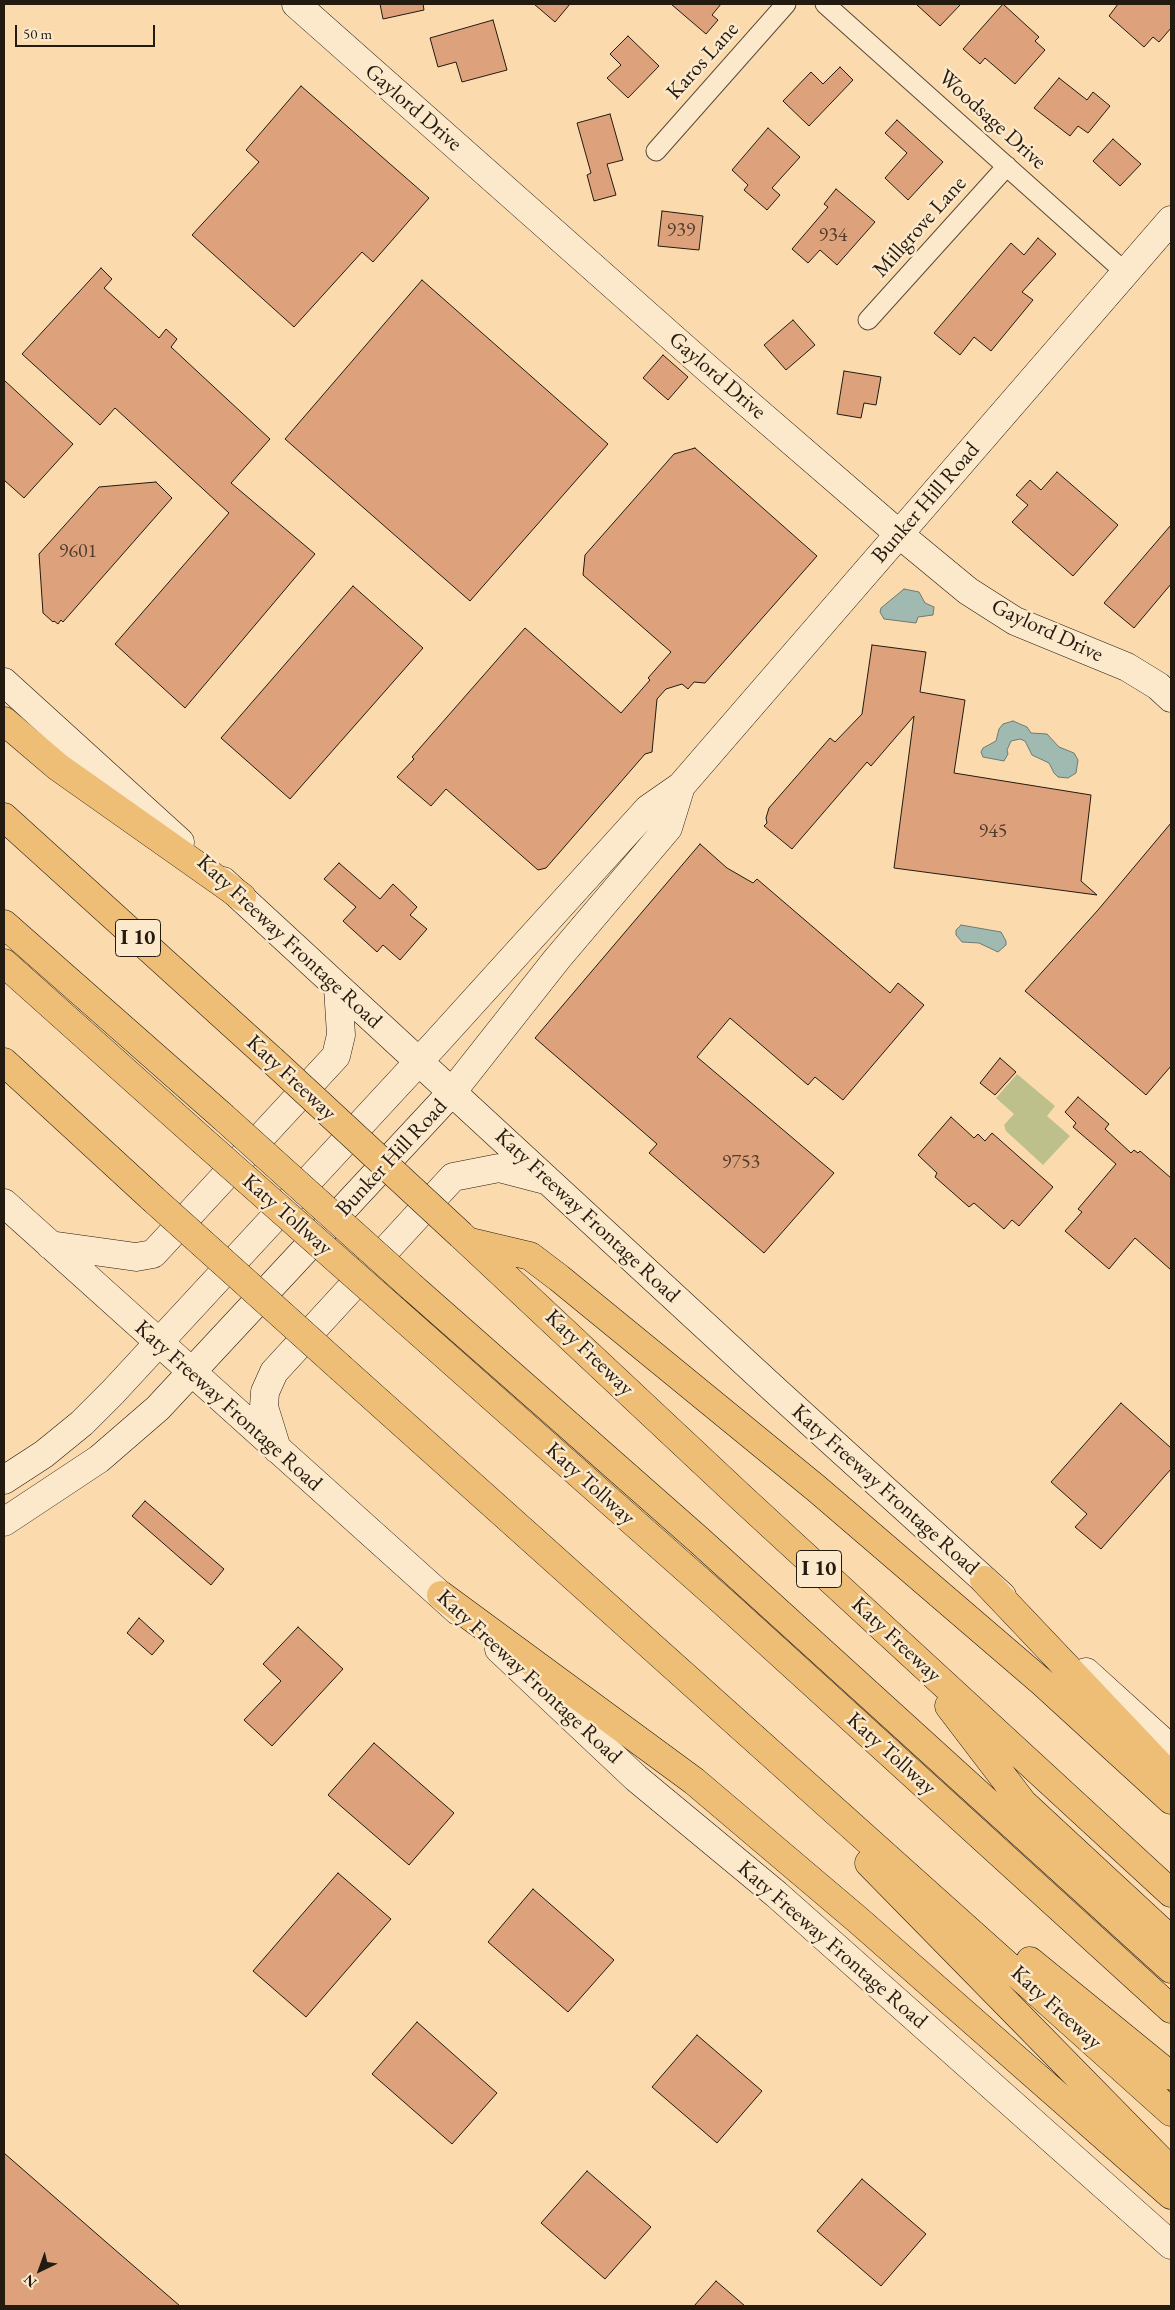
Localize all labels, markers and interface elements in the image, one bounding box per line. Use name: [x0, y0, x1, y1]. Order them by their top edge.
scale bar: [18, 15, 158, 47]
street label: Karos Lane: [661, 17, 745, 105]
text: 50 m: [23, 24, 52, 43]
street label: Gaylord Drive: [359, 59, 467, 157]
street label: Woodsage Drive: [933, 65, 1051, 175]
street label: Millgrove Lane: [868, 171, 972, 283]
house number: 939: [667, 219, 695, 243]
house number: 934: [819, 224, 847, 248]
street label: Gaylord Drive: [663, 327, 771, 425]
street label: Bunker Hill Road: [867, 437, 985, 569]
house number: 9601: [59, 540, 97, 564]
street label: Gaylord Drive: [987, 594, 1107, 668]
house number: 945: [979, 820, 1007, 844]
street label: Katy Freeway Frontage Road: [191, 849, 387, 1035]
road number: I 10: [116, 920, 160, 956]
street label: Katy Freeway: [241, 1030, 341, 1126]
street label: Bunker Hill Road: [331, 1094, 453, 1222]
street label: Katy Freeway Frontage Road: [489, 1123, 685, 1309]
house number: 9753: [722, 1151, 760, 1175]
street label: Katy Tollway: [236, 1169, 338, 1261]
street label: Katy Freeway: [539, 1304, 639, 1402]
street label: Katy Freeway Frontage Road: [129, 1315, 327, 1497]
street label: Katy Freeway Frontage Road: [786, 1399, 984, 1581]
street label: Katy Tollway: [540, 1437, 640, 1531]
road number: I 10: [796, 1550, 842, 1588]
street label: Katy Freeway Frontage Road: [431, 1584, 627, 1770]
street label: Katy Freeway: [846, 1592, 946, 1688]
street label: Katy Tollway: [841, 1707, 941, 1801]
street label: Katy Freeway Frontage Road: [732, 1855, 932, 2035]
street label: Katy Freeway: [1005, 1960, 1107, 2056]
north arrow: [15, 2245, 65, 2295]
text: N: [20, 2271, 40, 2292]

